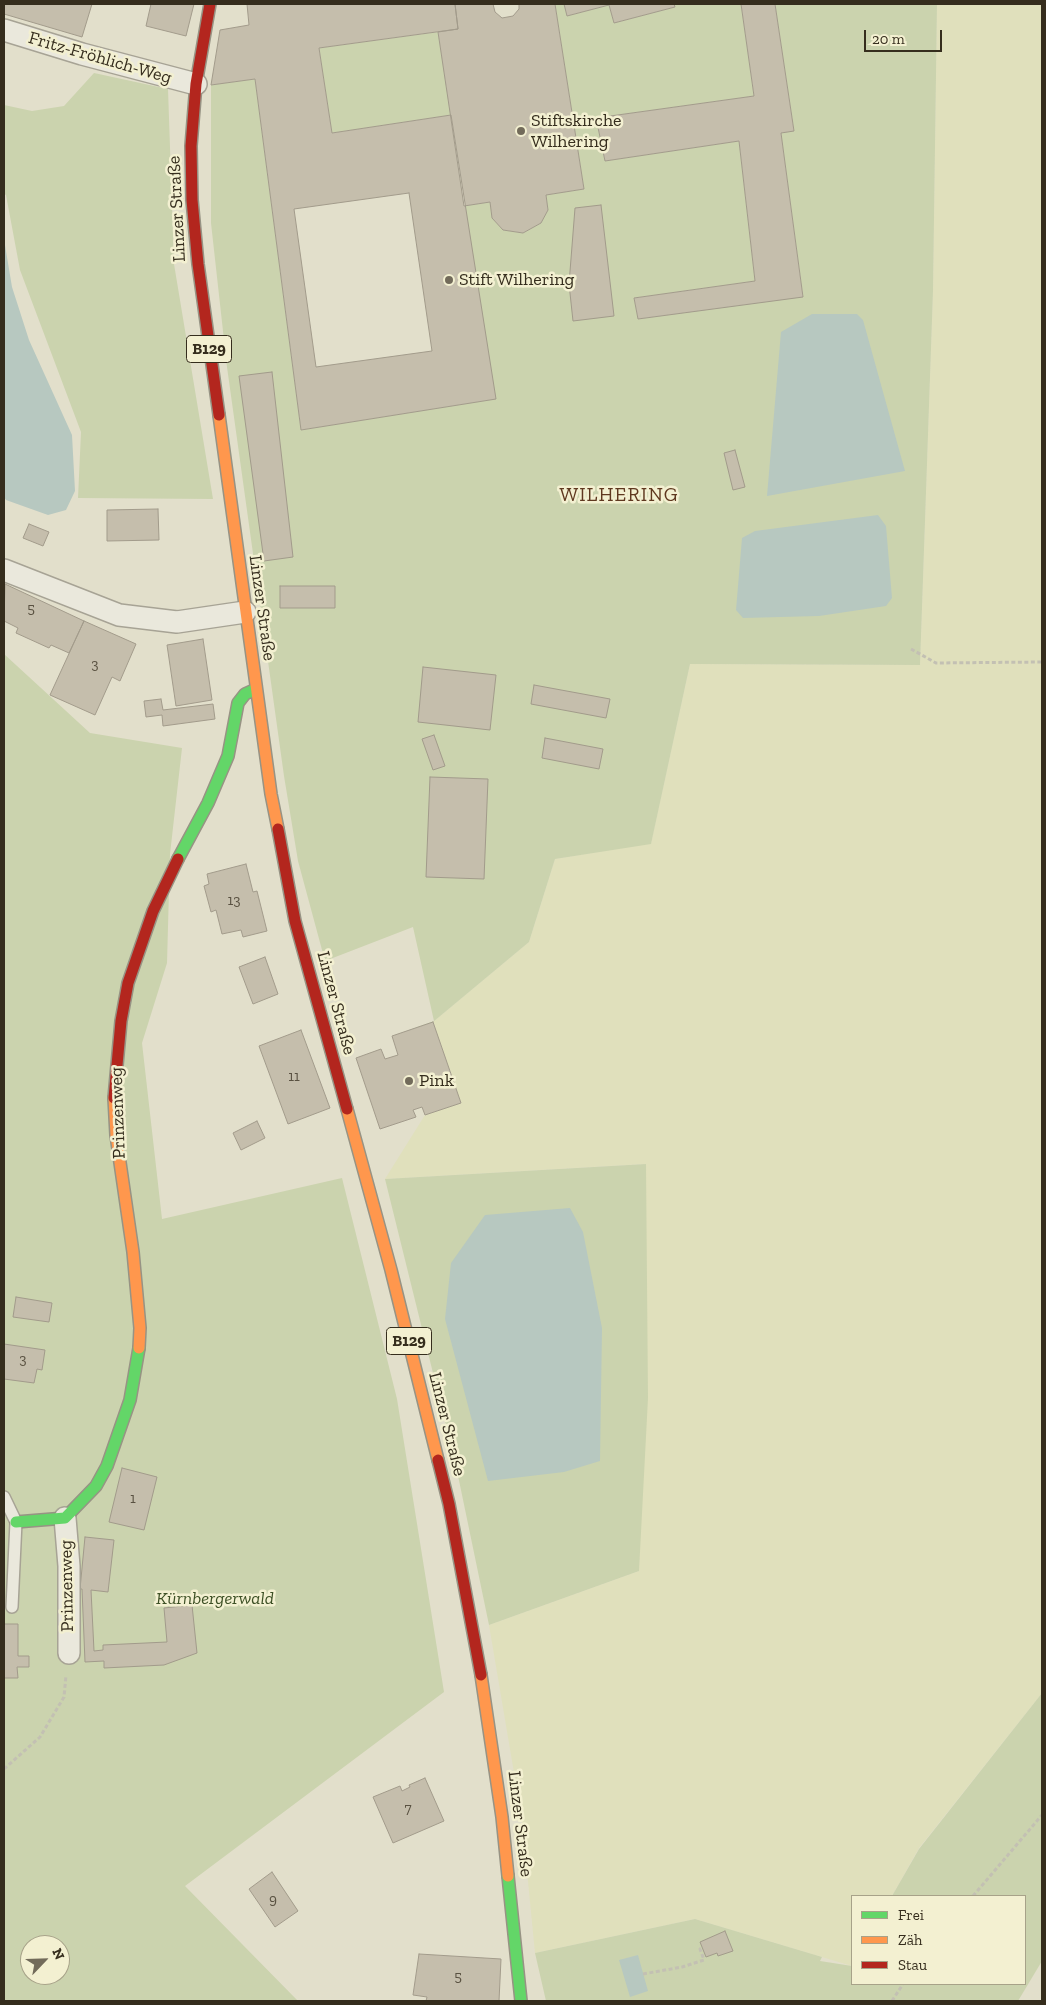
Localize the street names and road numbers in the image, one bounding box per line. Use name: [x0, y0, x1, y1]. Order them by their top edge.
street label: Fritz-Fröhlich-Weg: [26, 27, 174, 89]
street label: Linzer Straße: [163, 155, 191, 263]
road number: B129: [186, 336, 232, 362]
street label: Linzer Straße: [244, 554, 280, 662]
street label: Linzer Straße: [312, 949, 360, 1057]
street label: Prinzenweg: [106, 1067, 130, 1159]
road number: B129: [386, 1328, 432, 1354]
street label: Linzer Straße: [424, 1370, 470, 1478]
street label: Prinzenweg: [55, 1540, 79, 1632]
street label: Linzer Straße: [503, 1770, 537, 1878]

